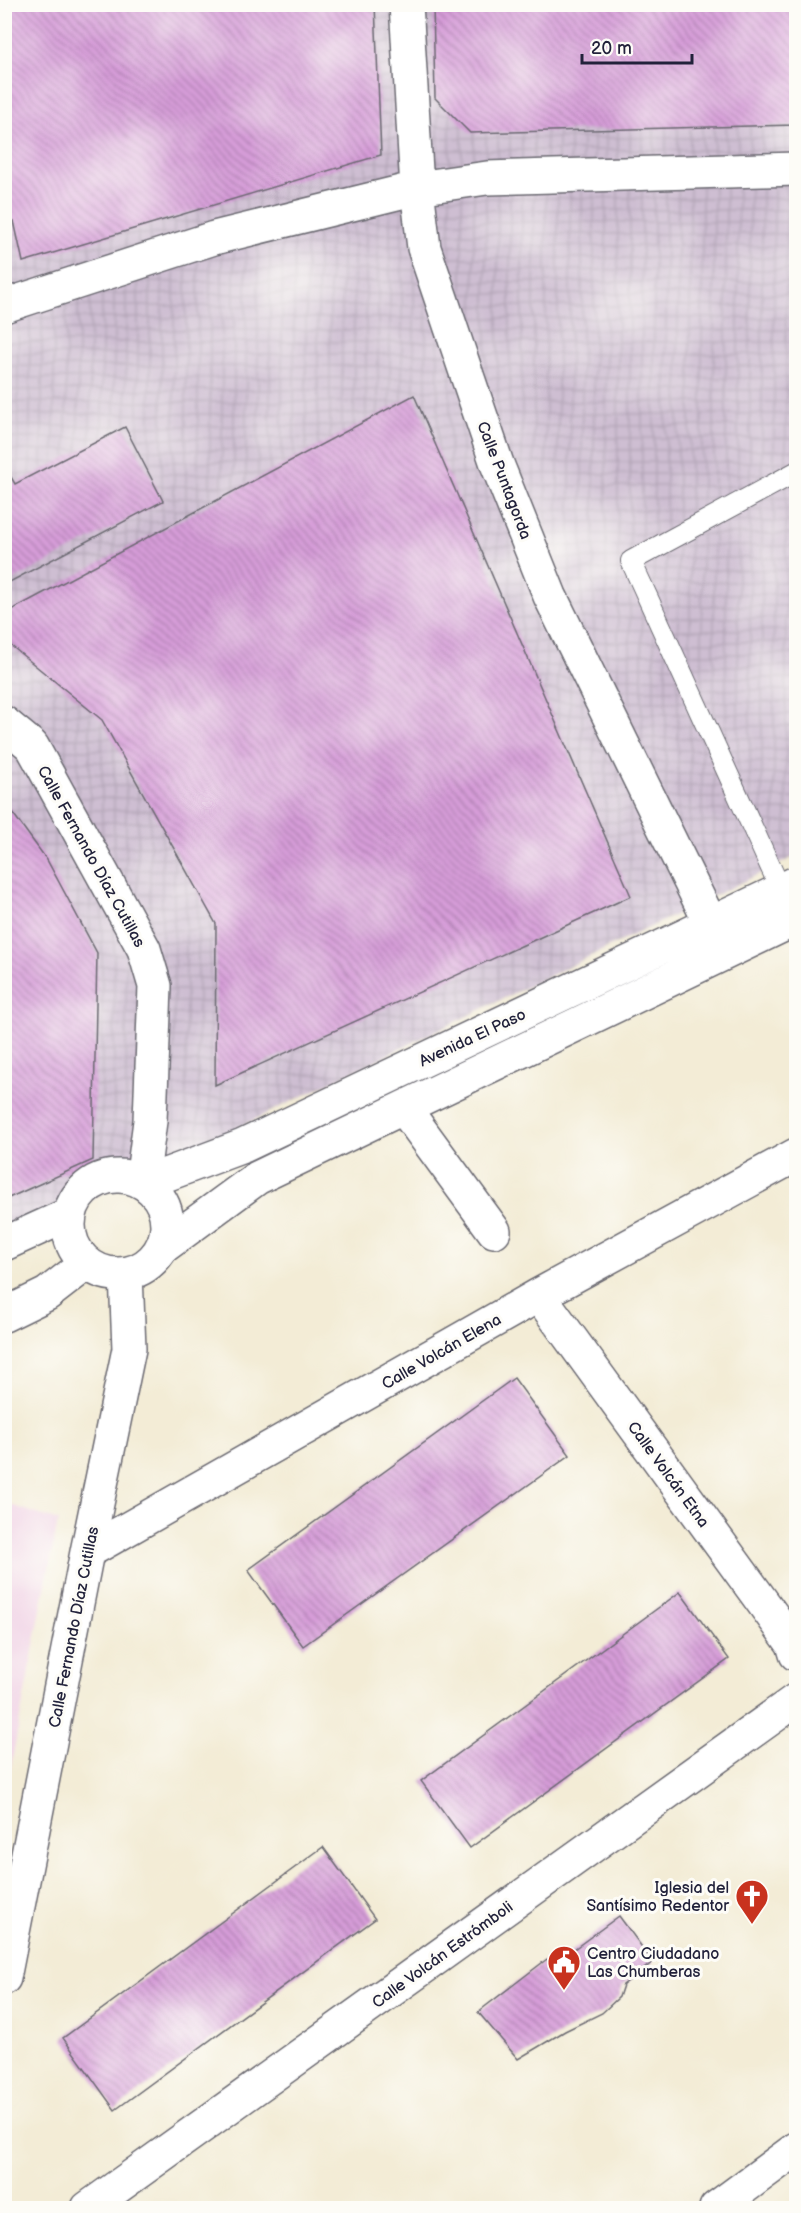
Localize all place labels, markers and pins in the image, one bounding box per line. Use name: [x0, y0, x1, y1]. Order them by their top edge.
church icon: Iglesia del Santísimo Redentor: [734, 1878, 770, 1925]
place label: Iglesia del Santísimo Redentor: [586, 1879, 729, 1916]
public building icon: Centro Ciudadano Las Chumberas: [546, 1944, 582, 1991]
place label: Centro Ciudadano Las Chumberas: [587, 1945, 719, 1982]

